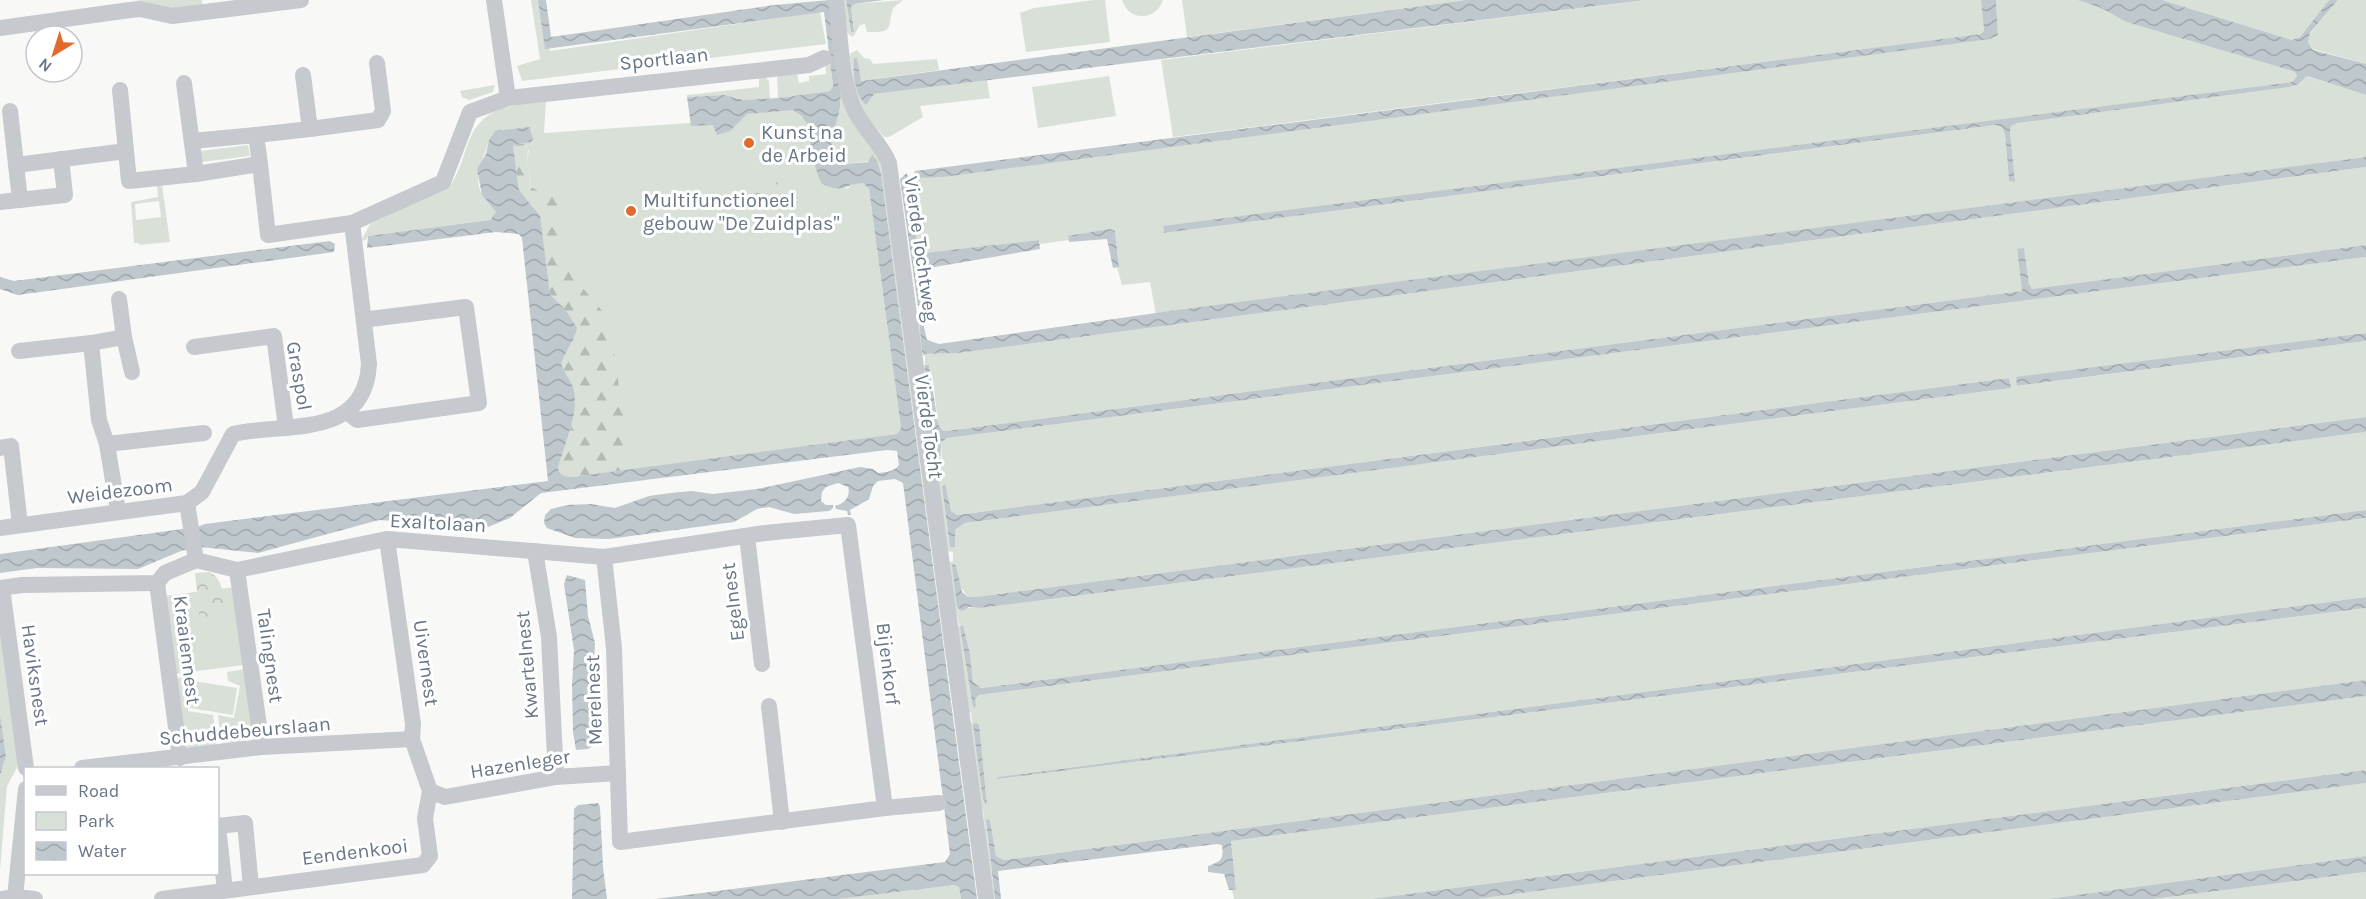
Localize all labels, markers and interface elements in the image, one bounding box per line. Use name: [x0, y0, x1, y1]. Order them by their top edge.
north arrow: [24, 24, 84, 84]
street label: Sportlaan: [618, 43, 710, 75]
text: N: [35, 54, 55, 76]
place label: Kunst na de Arbeid: [761, 121, 847, 167]
marker: Kunst na de Arbeid: [742, 136, 756, 150]
street label: Vierde Tochtweg: [899, 175, 943, 323]
place label: Multifunctioneel gebouw "De Zuidplas": [643, 189, 840, 235]
marker: Multifunctioneel gebouw "De Zuidplas": [624, 204, 638, 218]
street label: Graspol: [282, 340, 316, 412]
water label: Vierde Tocht: [910, 372, 948, 481]
street label: Weidezoom: [66, 473, 174, 509]
street label: Exaltolaan: [389, 509, 487, 537]
street label: Egelnest: [717, 561, 749, 642]
street label: Kraaiennest: [169, 594, 205, 706]
street label: Talingnest: [252, 608, 288, 705]
street label: Kwartelnest: [511, 609, 543, 720]
street label: Uivernest: [409, 618, 444, 708]
street label: Bijenkorf: [872, 621, 905, 707]
street label: Haviksnest: [16, 623, 54, 728]
street label: Merelnest: [581, 654, 607, 746]
street label: Schuddebeurslaan: [158, 712, 332, 750]
street label: Hazenleger: [468, 745, 572, 783]
legend: [24, 767, 219, 875]
text: Road: [78, 780, 119, 802]
text: Park: [78, 810, 115, 832]
street label: Eendenkooi: [301, 834, 409, 870]
text: Water: [78, 840, 126, 862]

